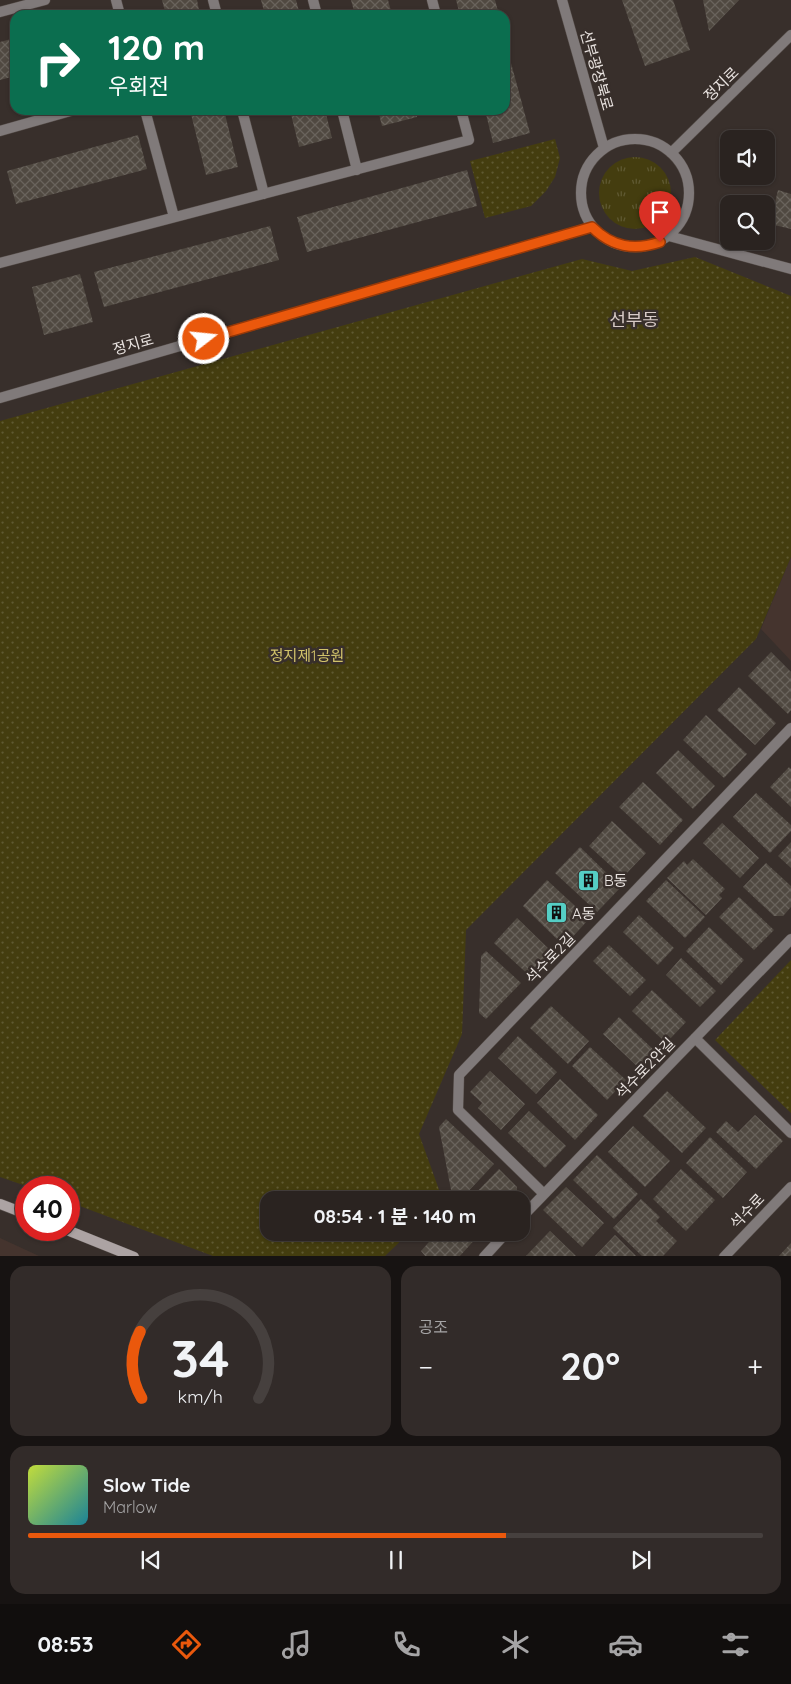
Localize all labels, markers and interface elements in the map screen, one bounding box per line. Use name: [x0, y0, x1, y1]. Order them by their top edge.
text: 120 m: [108, 25, 205, 69]
street label: 선부광장북로: [576, 28, 618, 112]
icon: right: [25, 30, 90, 95]
street label: 정지로: [700, 63, 742, 105]
text: 우회전: [108, 72, 169, 100]
map controls: [720, 130, 775, 250]
button: sound: [720, 130, 775, 185]
pin: [639, 191, 681, 242]
button: search: [720, 195, 775, 250]
icon: arrive: [646, 198, 674, 226]
district label: 선부동: [609, 308, 659, 331]
position arrow: [177, 312, 229, 364]
street label: 정지로: [110, 329, 156, 359]
park label: 정지제1공원: [270, 646, 344, 665]
building icon: B동: [576, 868, 600, 892]
place label: B동: [604, 871, 628, 890]
building icon: A동: [544, 901, 568, 925]
place label: A동: [572, 904, 596, 923]
street label: 석수로2길: [521, 929, 579, 987]
street label: 석수로2안길: [611, 1034, 679, 1102]
speed limit sign: 40: [15, 1176, 80, 1241]
street label: 석수로: [726, 1190, 768, 1232]
text: 08:54 · 1 분 · 140 m: [314, 1204, 476, 1228]
text: 공조: [419, 1317, 448, 1337]
text: 34: [171, 1325, 230, 1390]
text: 20°: [560, 1342, 620, 1390]
text: −: [419, 1349, 433, 1384]
text: +: [747, 1349, 763, 1384]
text: km/h: [178, 1385, 223, 1407]
text: Slow Tide: [103, 1473, 191, 1497]
text: Marlow: [103, 1497, 157, 1517]
icon: previous: [137, 1546, 165, 1574]
icon: pause: [382, 1546, 410, 1574]
icon: next: [627, 1546, 655, 1574]
icon: directions: [169, 1627, 204, 1662]
icon: music: [279, 1627, 314, 1662]
icon: phone: [389, 1627, 424, 1662]
icon: climate: [498, 1627, 533, 1662]
icon: car: [608, 1627, 643, 1662]
icon: filters: [718, 1627, 753, 1662]
text: 08:53: [37, 1630, 94, 1658]

